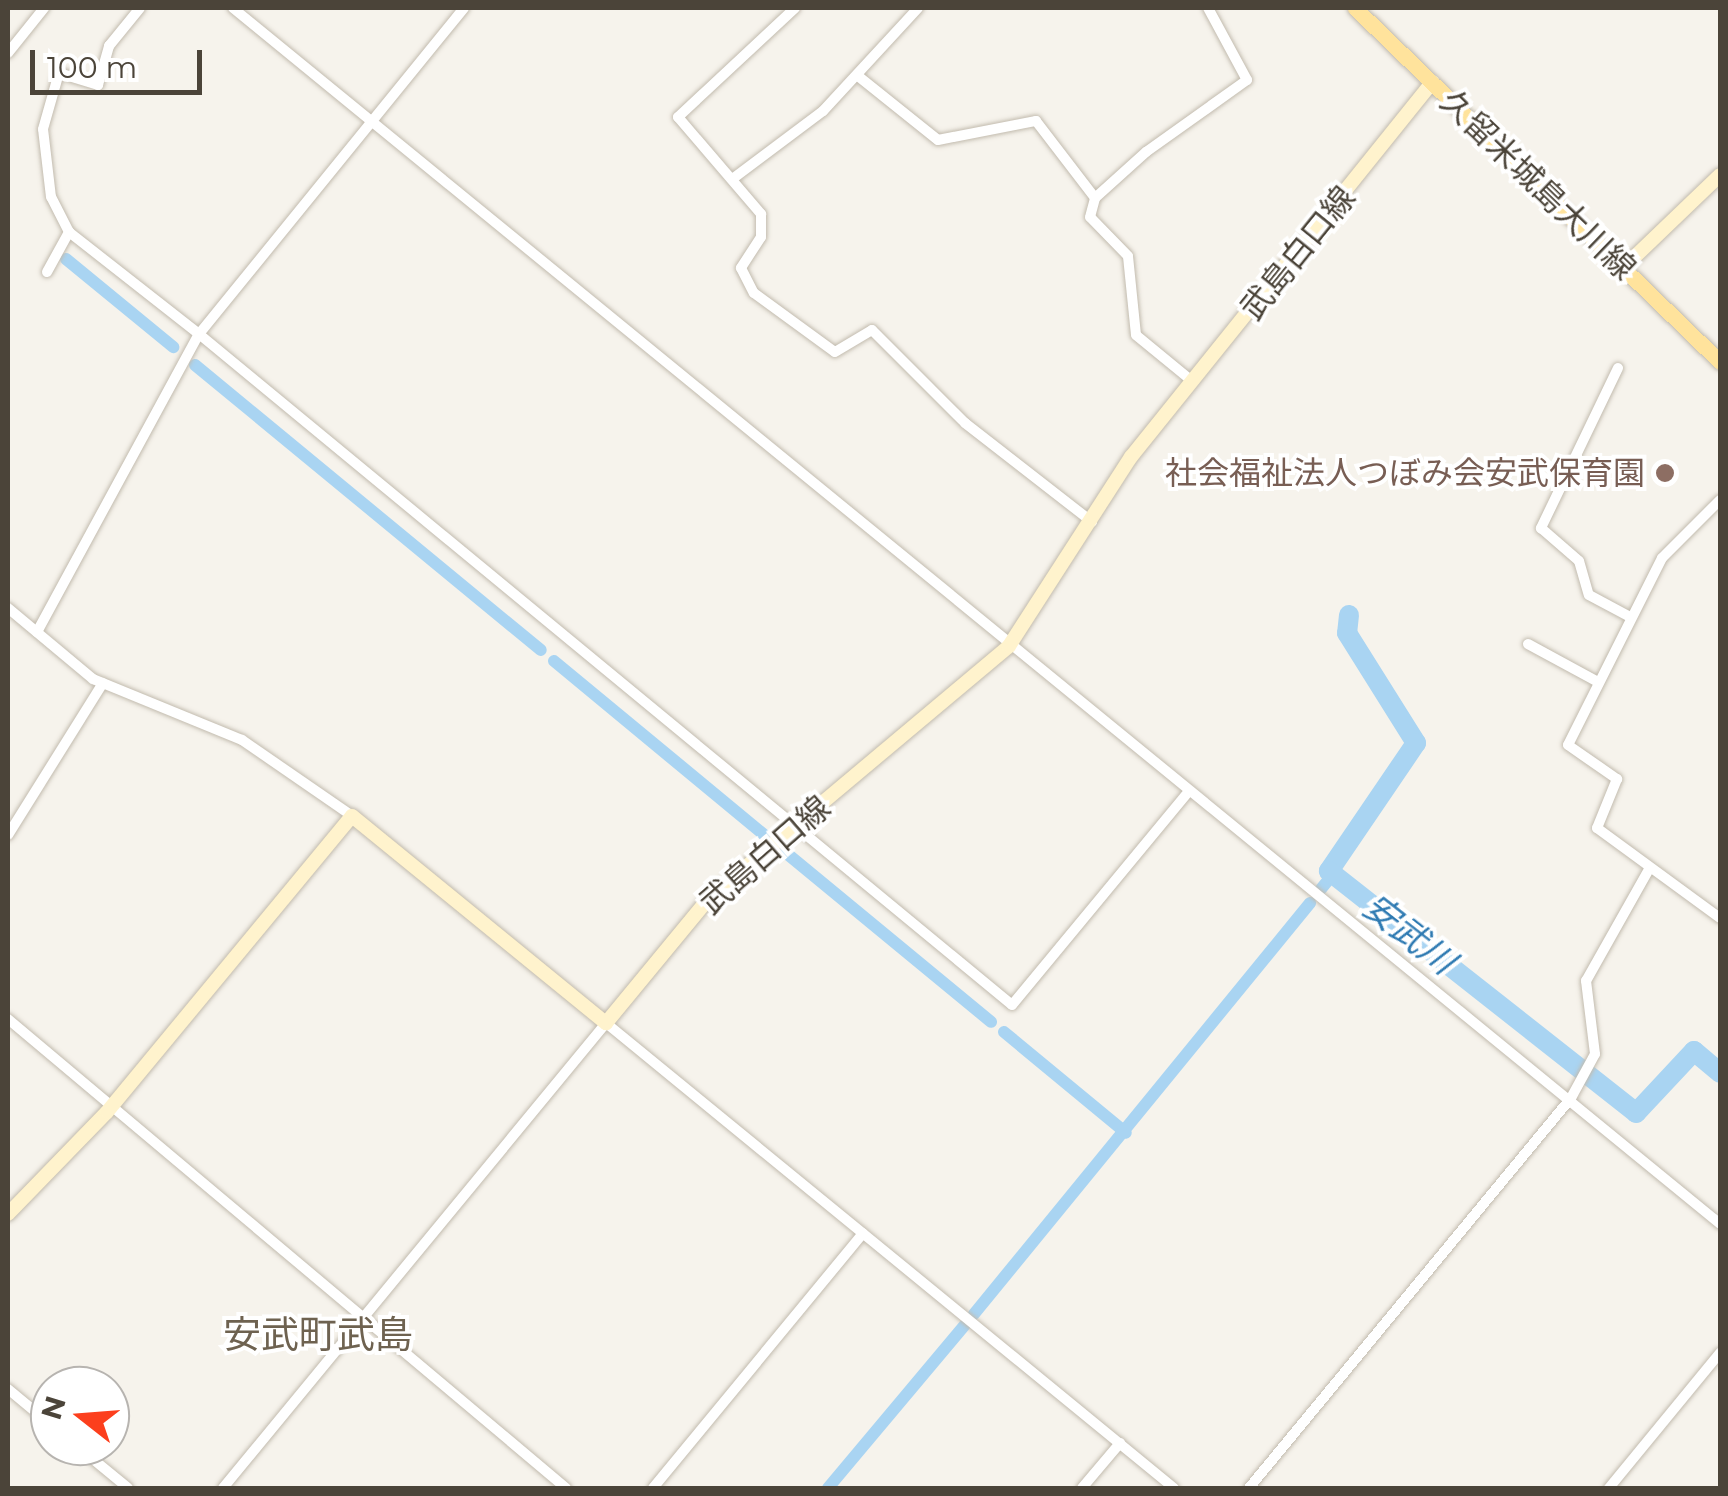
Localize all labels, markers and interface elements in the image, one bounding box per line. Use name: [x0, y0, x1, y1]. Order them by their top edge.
scale bar: [35, 30, 208, 92]
text: 100 m: [47, 49, 137, 86]
street label: 久留米城島大川線: [1433, 82, 1643, 288]
street label: 武島白口線: [1233, 179, 1363, 327]
place label: 社会福祉法人つぼみ会安武保育園: [1165, 454, 1645, 492]
marker: 社会福祉法人つぼみ会安武保育園: [1654, 462, 1676, 484]
street label: 武島白口線: [692, 788, 838, 922]
water label: 安武川: [1355, 885, 1463, 983]
district label: 安武町武島: [223, 1312, 413, 1358]
north arrow: [30, 1366, 130, 1466]
text: N: [34, 1392, 73, 1424]

